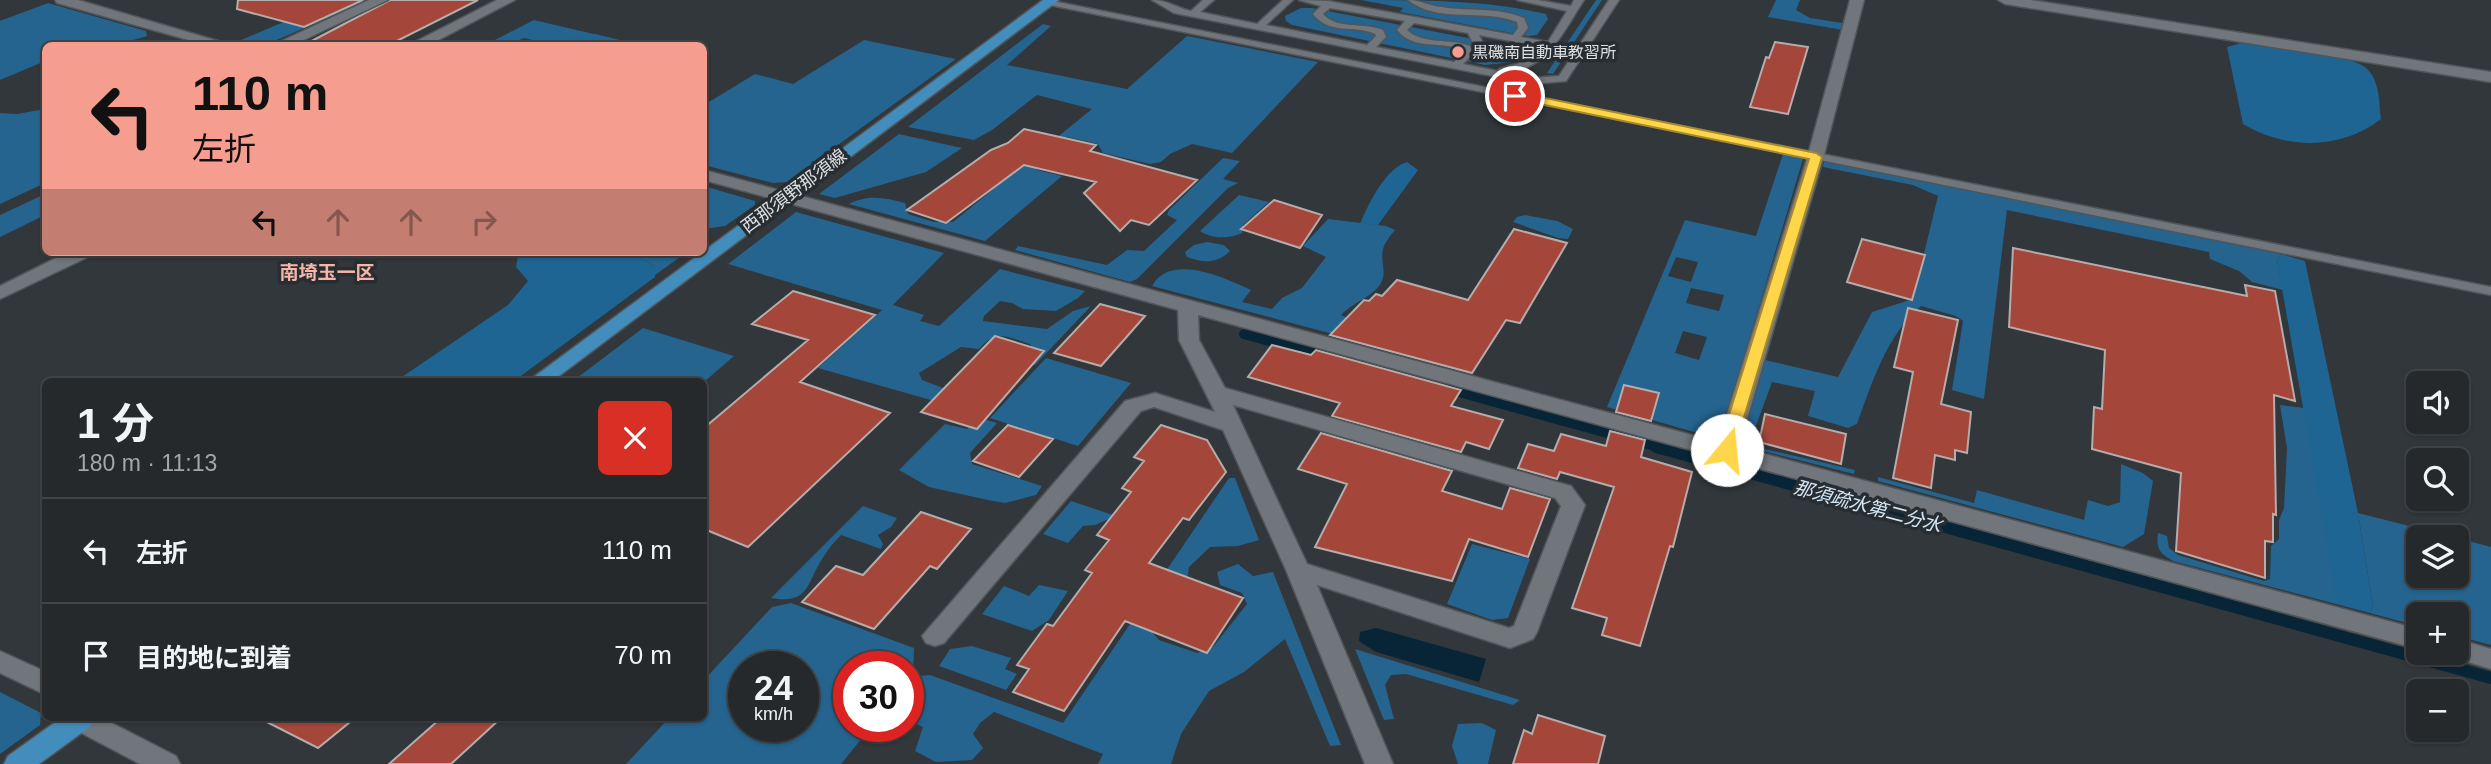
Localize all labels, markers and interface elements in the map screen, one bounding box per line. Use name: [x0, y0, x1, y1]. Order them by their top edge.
marker: 黒磯南自動車教習所: [1450, 44, 1466, 60]
place label: 黒磯南自動車教習所: [1472, 44, 1616, 61]
text: 110 m: [192, 66, 328, 120]
pin: [1485, 66, 1545, 126]
icon: left: [77, 70, 168, 161]
icon: arrive: [1496, 77, 1534, 115]
text: 左折: [192, 131, 256, 167]
street label: 西那須野那須線: [738, 145, 850, 237]
icon: left: [246, 203, 284, 241]
icon: ahead: [319, 203, 357, 241]
icon: ahead: [392, 203, 430, 241]
icon: right: [465, 203, 503, 241]
district label: 南埼玉一区: [279, 262, 375, 283]
map controls: [2406, 371, 2469, 742]
button: sound: [2406, 371, 2469, 434]
text: 1 分: [77, 400, 154, 447]
button: close: [598, 401, 672, 475]
position arrow: [1690, 413, 1764, 487]
button: search: [2406, 448, 2469, 511]
text: 180 m · 11:13: [77, 450, 217, 476]
water label: 那須疏水第二分水: [1792, 477, 1946, 537]
button: layers: [2406, 525, 2469, 588]
icon: left: [77, 532, 115, 570]
text: 110 m: [602, 535, 672, 565]
text: 左折: [136, 538, 188, 568]
button: +: [2406, 602, 2469, 665]
icon: arrive: [77, 637, 115, 675]
text: 70 m: [614, 640, 672, 670]
text: 目的地に到着: [136, 643, 292, 673]
speed limit sign: 30: [833, 651, 924, 742]
text: 24: [754, 668, 793, 707]
button: −: [2406, 679, 2469, 742]
text: km/h: [754, 704, 793, 724]

